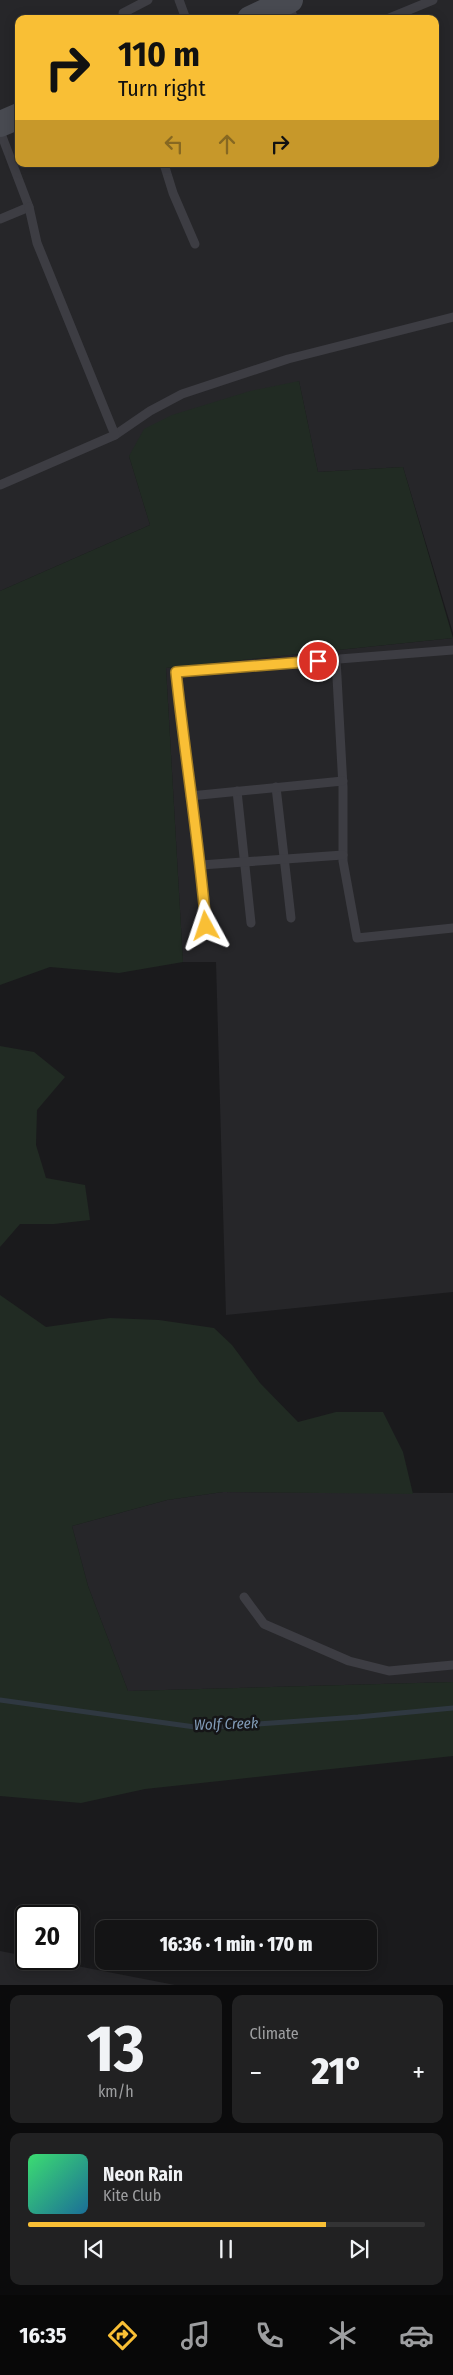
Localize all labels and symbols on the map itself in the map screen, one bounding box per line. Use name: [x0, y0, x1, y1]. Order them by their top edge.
pin: [297, 640, 339, 682]
position arrow: [179, 899, 231, 951]
water label: Wolf Creek: [194, 1714, 259, 1734]
speed limit sign: 20: [15, 1905, 80, 1970]

